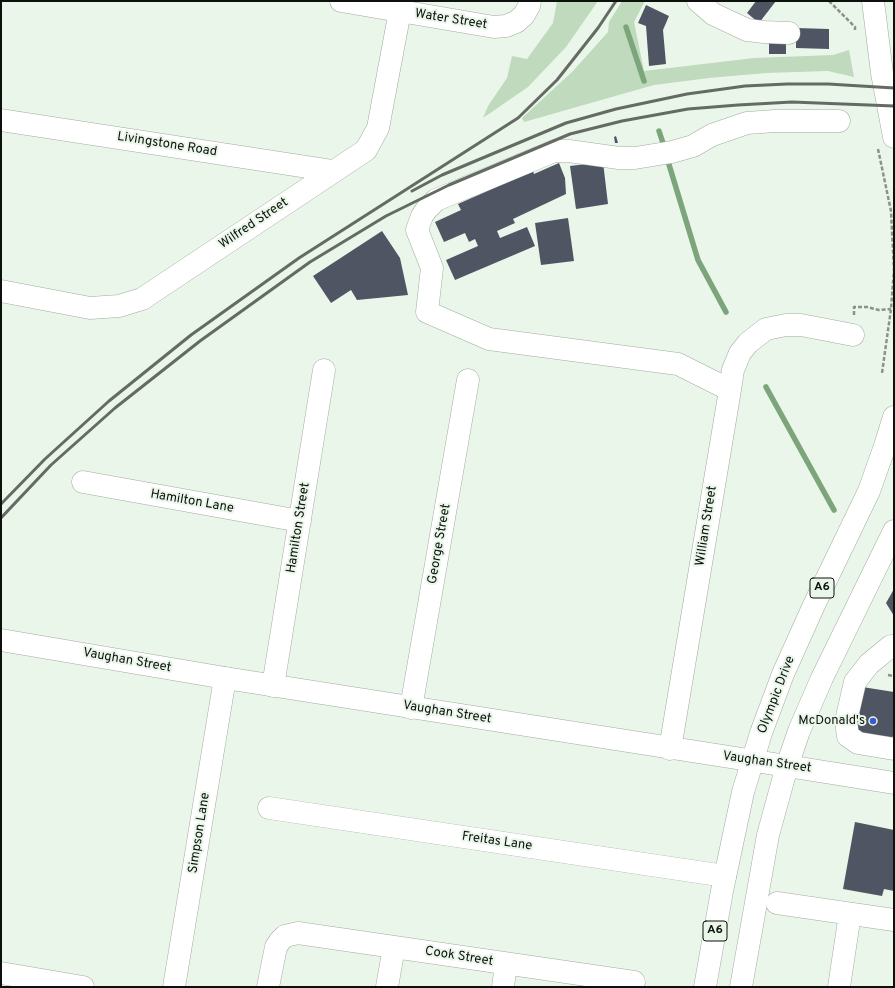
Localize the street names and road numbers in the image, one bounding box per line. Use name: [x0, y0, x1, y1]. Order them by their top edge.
street label: Water Street: [414, 7, 488, 33]
street label: Livingstone Road: [116, 129, 218, 161]
street label: Wilfred Street: [216, 195, 292, 253]
street label: Hamilton Street: [284, 482, 314, 574]
street label: William Street: [693, 485, 721, 567]
street label: Hamilton Lane: [149, 487, 235, 517]
street label: George Street: [425, 503, 455, 585]
road number: A6: [810, 578, 834, 598]
street label: Vaughan Street: [82, 646, 172, 676]
street label: Olympic Drive: [755, 654, 799, 736]
street label: Vaughan Street: [402, 698, 492, 728]
street label: Vaughan Street: [722, 749, 812, 777]
street label: Simpson Lane: [186, 791, 214, 875]
street label: Freitas Lane: [461, 829, 533, 855]
road number: A6: [703, 921, 727, 941]
street label: Cook Street: [424, 944, 494, 970]

